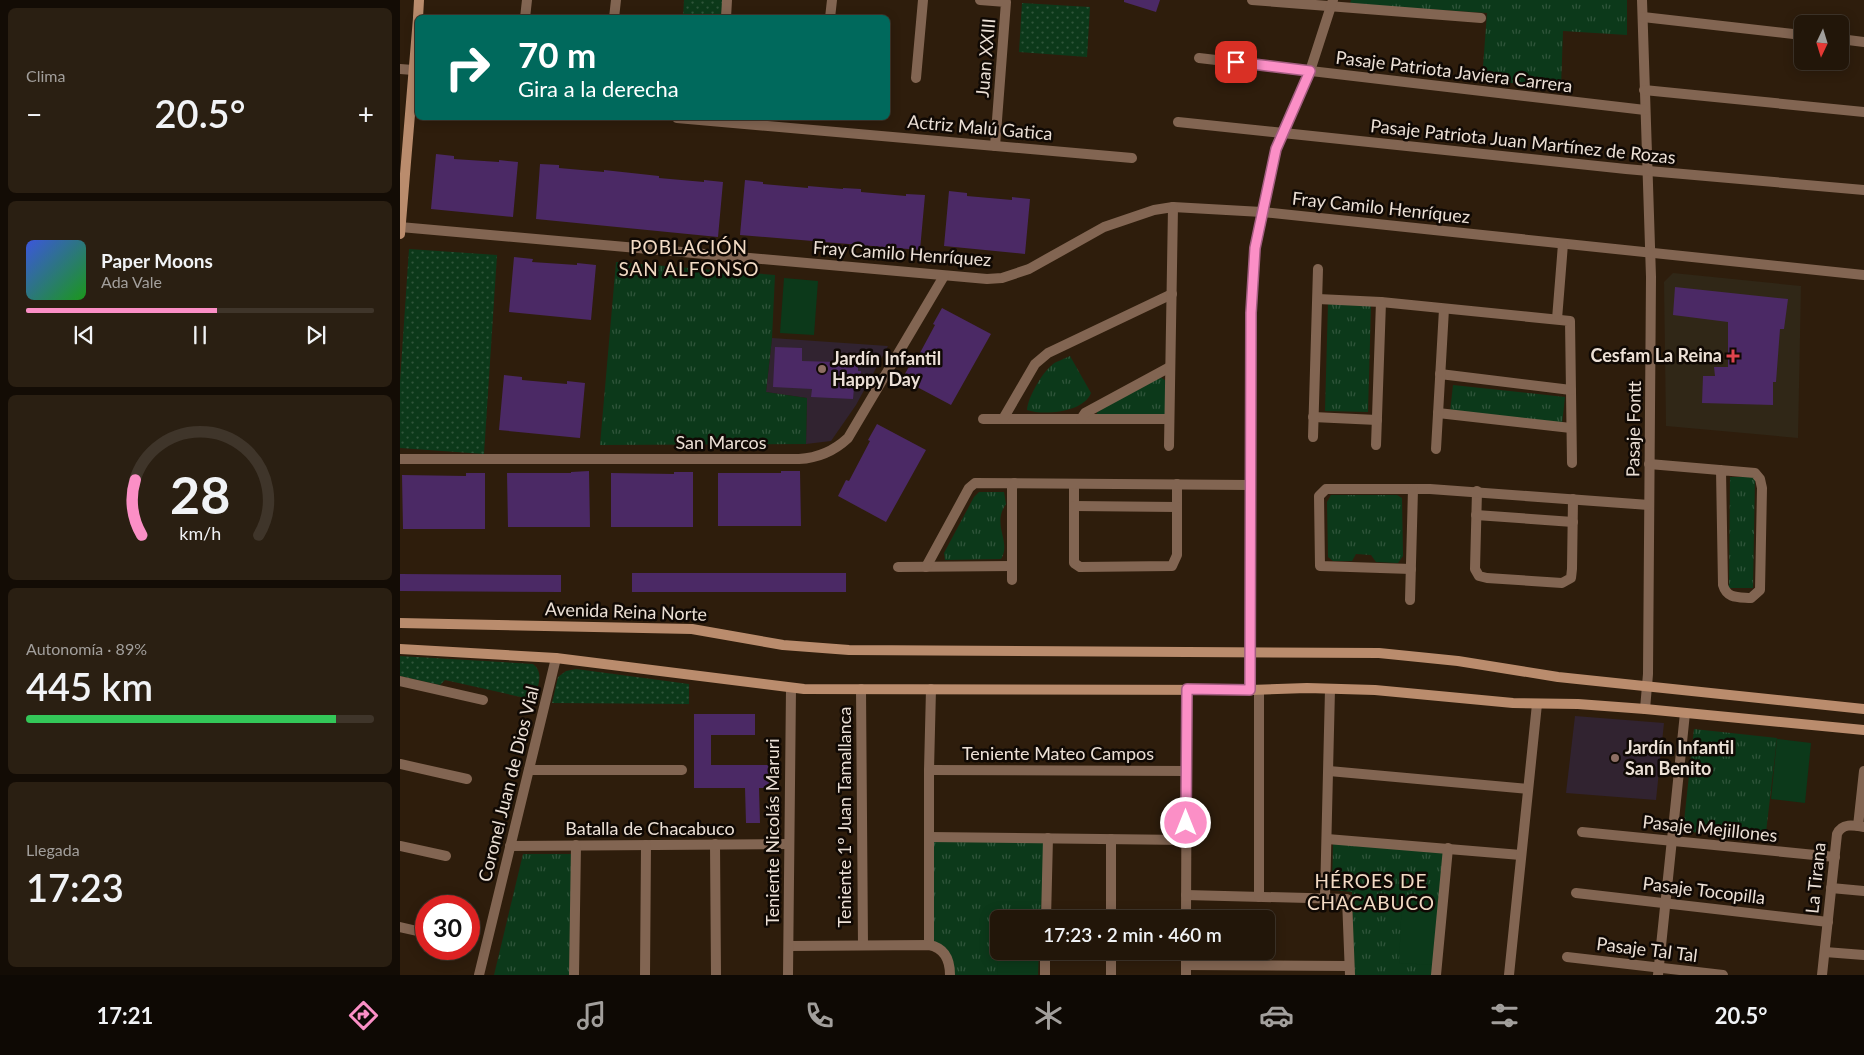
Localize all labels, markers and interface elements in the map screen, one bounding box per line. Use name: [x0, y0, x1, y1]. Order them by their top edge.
north arrow: [1794, 15, 1849, 70]
map controls: [1794, 15, 1849, 70]
street label: Juan XXIII: [971, 17, 999, 98]
text: 70 m: [518, 33, 596, 75]
icon: right: [435, 35, 500, 100]
pin: [1215, 41, 1257, 83]
street label: Pasaje Patriota Javiera Carrera: [1334, 46, 1574, 96]
icon: arrive: [1222, 48, 1250, 76]
text: Clima: [26, 66, 65, 85]
text: Gira a la derecha: [518, 75, 679, 102]
text: 20.5°: [155, 90, 245, 136]
text: −: [26, 97, 42, 131]
text: +: [358, 97, 374, 131]
street label: Actriz Malú Gatica: [907, 110, 1053, 144]
street label: Pasaje Patriota Juan Martínez de Rozas: [1369, 114, 1677, 168]
street label: Fray Camilo Henríquez: [1291, 187, 1471, 227]
district label: POBLACIÓN SAN ALFONSO: [618, 235, 760, 280]
street label: Fray Camilo Henríquez: [812, 236, 992, 270]
text: Paper Moons: [101, 249, 213, 272]
text: Ada Vale: [101, 272, 162, 291]
icon: previous: [70, 321, 98, 349]
icon: pause: [186, 321, 214, 349]
icon: next: [302, 321, 330, 349]
place label: Cesfam La Reina: [1590, 344, 1722, 366]
place label: Jardín Infantil Happy Day: [832, 347, 941, 390]
marker: Cesfam La Reina: [1726, 349, 1740, 363]
marker: Jardín Infantil Happy Day: [816, 363, 828, 375]
street label: Pasaje Fontt: [1621, 380, 1645, 477]
street label: San Marcos: [675, 431, 767, 453]
text: 28: [170, 463, 230, 525]
text: km/h: [179, 522, 221, 544]
street label: Avenida Reina Norte: [545, 597, 708, 625]
text: Autonomía · 89%: [26, 639, 147, 658]
text: 445 km: [26, 663, 153, 709]
street label: Coronel Juan de Dios Vial: [473, 684, 543, 884]
street label: Teniente 1º Juan Tamallanca: [833, 707, 855, 927]
place label: Jardín Infantil San Benito: [1625, 736, 1734, 779]
street label: Teniente Nicolás Maruri: [761, 738, 783, 926]
street label: Teniente Mateo Campos: [962, 742, 1154, 764]
marker: Jardín Infantil San Benito: [1609, 752, 1621, 764]
position arrow: [1159, 796, 1211, 848]
street label: Pasaje Mejillones: [1642, 810, 1779, 846]
street label: Batalla de Chacabuco: [565, 817, 735, 839]
text: Llegada: [26, 840, 80, 859]
street label: La Tirana: [1800, 841, 1830, 915]
text: 17:23: [26, 864, 124, 910]
district label: HÉROES DE CHACABUCO: [1307, 869, 1435, 914]
street label: Pasaje Tocopilla: [1642, 872, 1767, 908]
speed limit sign: 30: [415, 895, 480, 960]
text: 17:23 · 2 min · 460 m: [1043, 923, 1222, 946]
street label: Pasaje Tal Tal: [1595, 932, 1699, 966]
icon: directions: [346, 998, 381, 1033]
icon: music: [574, 998, 609, 1033]
icon: phone: [802, 998, 837, 1033]
icon: climate: [1031, 998, 1066, 1033]
icon: car: [1259, 998, 1294, 1033]
icon: filters: [1487, 998, 1522, 1033]
text: 17:21: [97, 1002, 153, 1029]
text: 20.5°: [1715, 1002, 1767, 1029]

